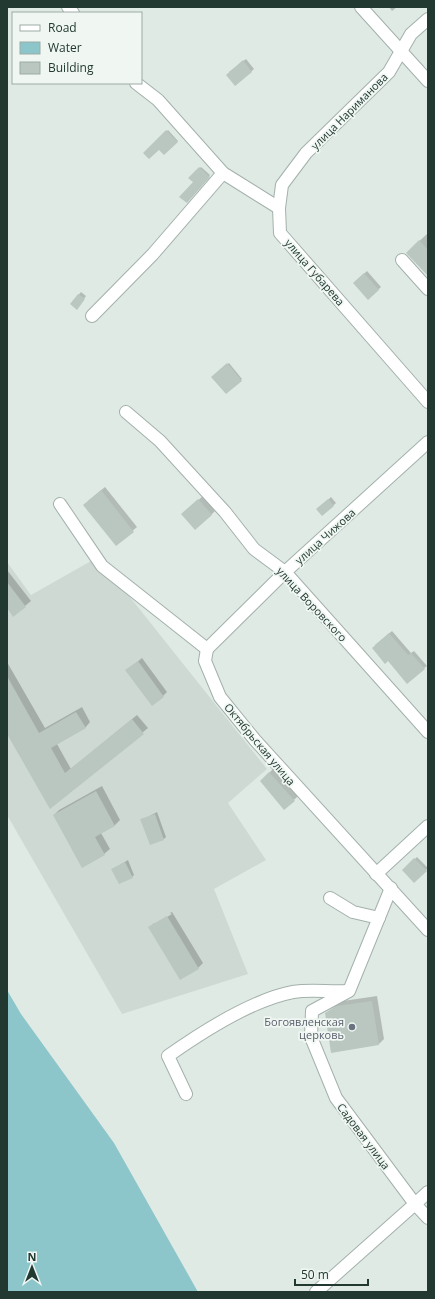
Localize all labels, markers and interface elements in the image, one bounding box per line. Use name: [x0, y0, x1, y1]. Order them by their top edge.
legend: [12, 12, 142, 84]
text: Road: [48, 19, 77, 36]
text: Water: [48, 39, 82, 56]
text: Building: [48, 59, 94, 76]
street label: улица Нариманова: [307, 69, 391, 153]
street label: улица Губарева: [282, 235, 348, 309]
street label: улица Чижова: [292, 505, 358, 567]
street label: улица Воровского: [273, 563, 351, 645]
street label: Октябрьская улица: [221, 700, 299, 788]
place label: Богоявленская церковь: [264, 1014, 344, 1042]
marker: Богоявленская церковь: [347, 1022, 357, 1032]
street label: Садовая улица: [334, 1100, 394, 1172]
north arrow: [12, 1247, 52, 1287]
text: N: [28, 1249, 36, 1264]
scale bar: [295, 1261, 368, 1287]
text: 50 m: [301, 1266, 329, 1283]

